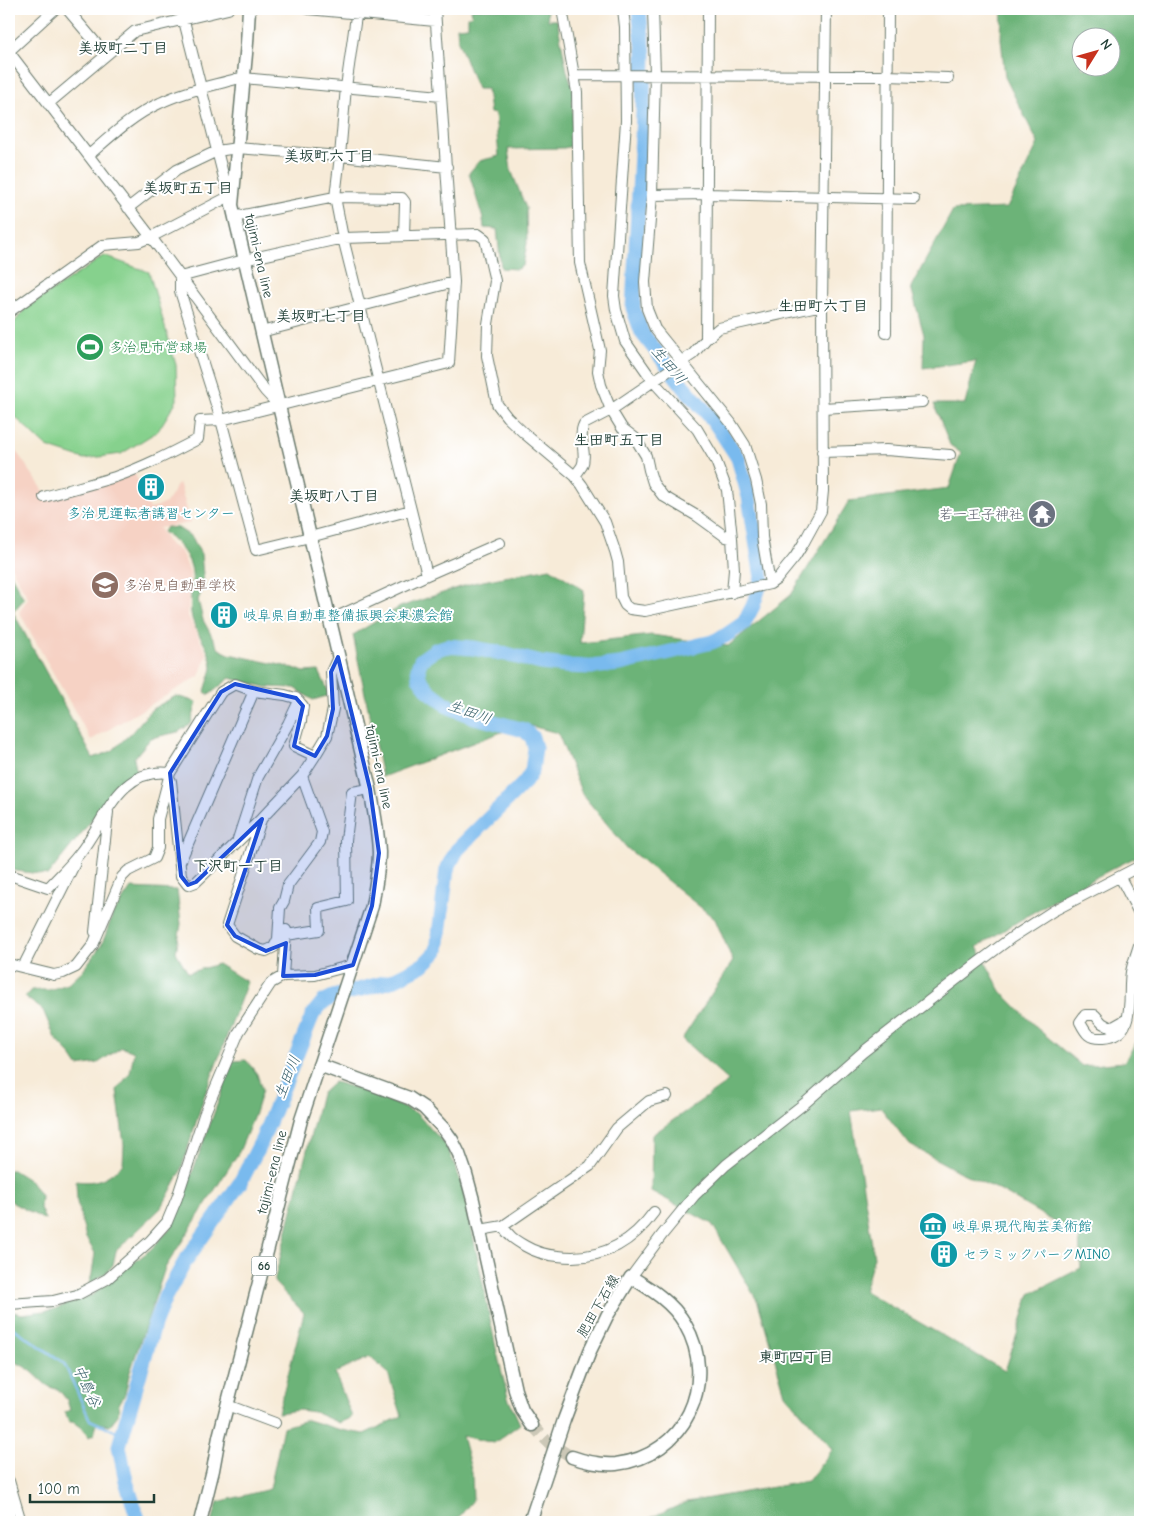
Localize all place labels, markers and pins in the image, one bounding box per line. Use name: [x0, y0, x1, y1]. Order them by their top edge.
sports icon: 多治見市営球場: [75, 332, 105, 362]
place label: 多治見市営球場: [109, 339, 207, 356]
building icon: 多治見運転者講習センター: [136, 472, 166, 502]
temple icon: 若一王子神社: [1027, 499, 1057, 529]
place label: 多治見運転者講習センター: [67, 505, 235, 522]
place label: 若一王子神社: [939, 506, 1023, 523]
school or university icon: 多治見自動車学校: [90, 570, 120, 600]
place label: 多治見自動車学校: [124, 577, 236, 594]
building icon: 岐阜県自動車整備振興会東濃会館: [209, 600, 239, 630]
place label: 岐阜県自動車整備振興会東濃会館: [243, 607, 453, 624]
museum icon: 岐阜県現代陶芸美術館: [918, 1211, 948, 1241]
place label: 岐阜県現代陶芸美術館: [952, 1218, 1092, 1235]
building icon: セラミックパークMINO: [929, 1239, 959, 1269]
place label: セラミックパークMINO: [963, 1246, 1110, 1263]

